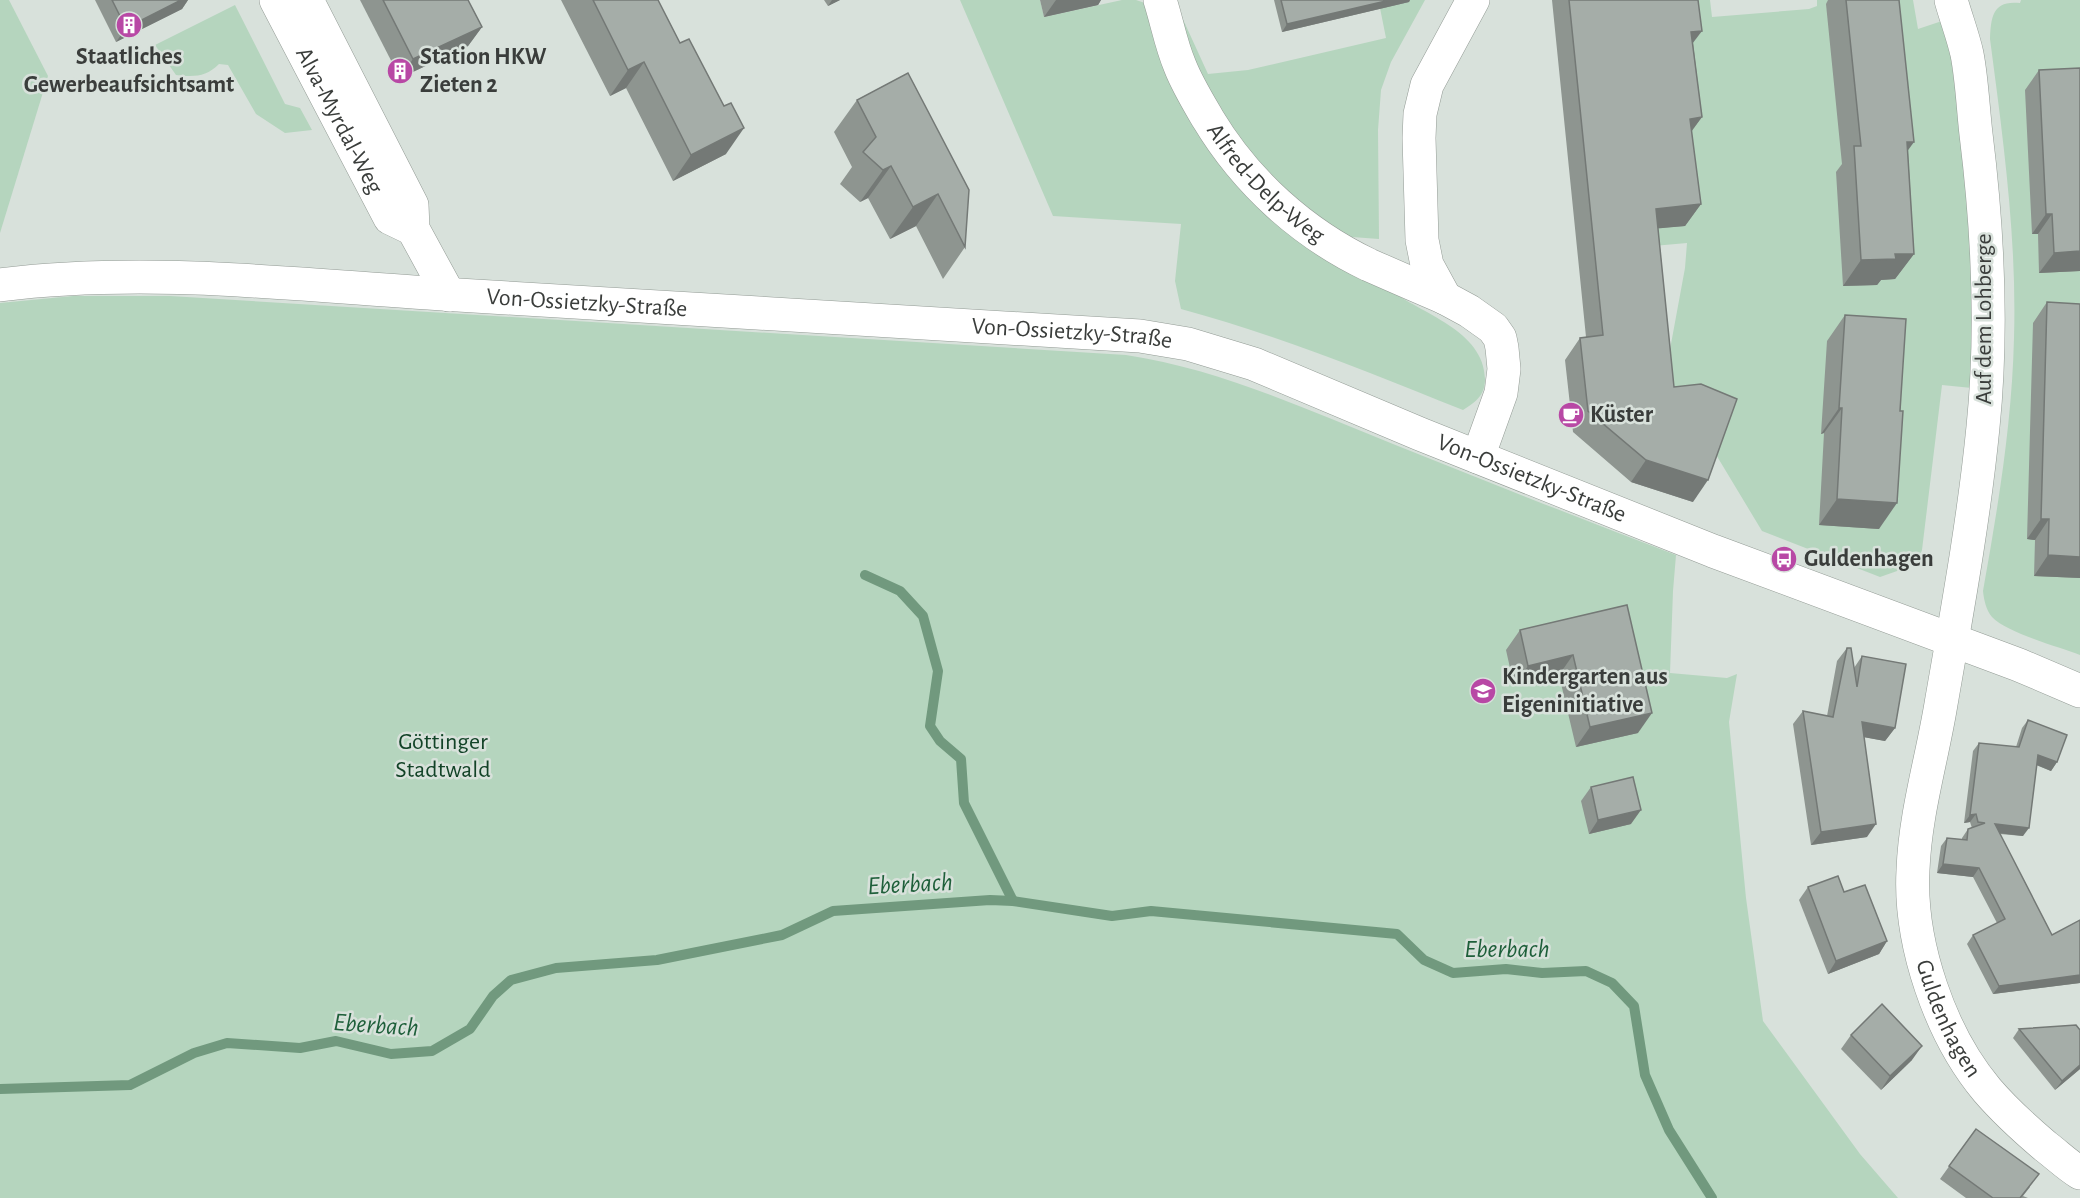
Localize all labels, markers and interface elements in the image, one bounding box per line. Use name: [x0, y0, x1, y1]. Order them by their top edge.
building icon: Staatliches Gewerbeaufsichtsamt: [114, 10, 144, 40]
street label: Alva-Myrdal-Weg: [291, 43, 387, 198]
place label: Staatliches Gewerbeaufsichtsamt: [24, 45, 234, 97]
place label: Station HKW Zieten 2: [420, 45, 547, 97]
building icon: Station HKW Zieten 2: [385, 56, 415, 86]
street label: Alfred-Delp-Weg: [1202, 119, 1329, 248]
street label: Auf dem Lohberge: [1972, 233, 1996, 405]
street label: Von-Ossietzky-Straße: [486, 285, 688, 321]
street label: Von-Ossietzky-Straße: [971, 314, 1174, 353]
cafe icon: Küster: [1556, 400, 1586, 430]
place label: Küster: [1590, 403, 1654, 427]
street label: Von-Ossietzky-Straße: [1434, 430, 1629, 527]
bus stop icon: Guldenhagen: [1769, 544, 1799, 574]
place label: Guldenhagen: [1804, 547, 1934, 571]
place label: Kindergarten aus Eigeninitiative: [1502, 665, 1668, 717]
school or university icon: Kindergarten aus Eigeninitiative: [1468, 676, 1498, 706]
park label: Göttinger Stadtwald: [395, 730, 491, 782]
water label: Eberbach: [867, 869, 953, 899]
water label: Eberbach: [1464, 936, 1550, 962]
street label: Guldenhagen: [1912, 957, 1985, 1082]
water label: Eberbach: [332, 1009, 420, 1041]

